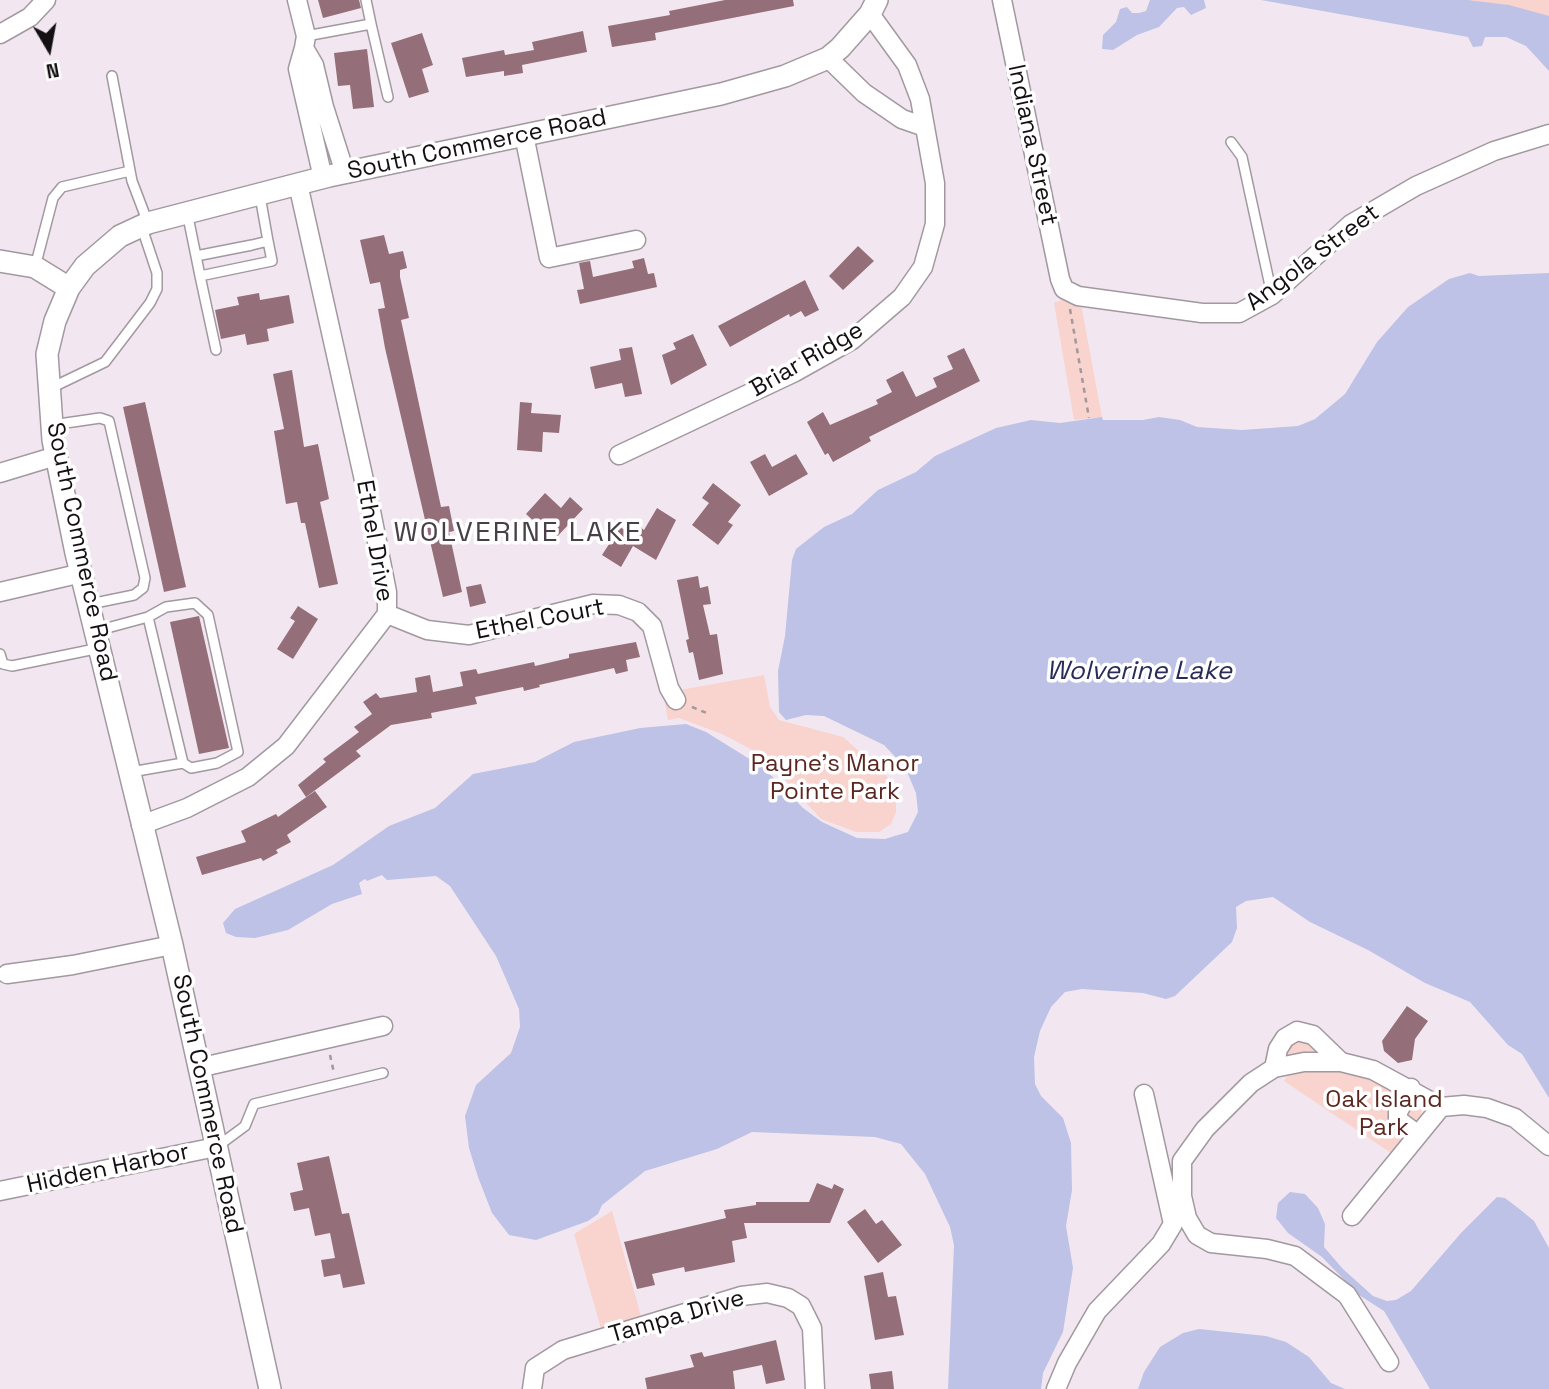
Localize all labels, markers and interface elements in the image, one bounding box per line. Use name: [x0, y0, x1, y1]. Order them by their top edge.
north arrow: [14, 14, 84, 84]
text: N: [44, 57, 61, 84]
street label: Indiana Street: [1001, 62, 1063, 228]
street label: South Commerce Road: [345, 103, 609, 187]
street label: Angola Street: [1241, 199, 1385, 317]
street label: Briar Ridge: [745, 316, 869, 404]
street label: South Commerce Road: [39, 420, 123, 684]
street label: Ethel Drive: [349, 478, 399, 604]
district label: WOLVERINE LAKE: [395, 516, 641, 550]
street label: Ethel Court: [473, 593, 607, 647]
water label: Wolverine Lake: [1046, 656, 1232, 688]
park label: Payne's Manor Pointe Park: [751, 750, 919, 806]
street label: South Commerce Road: [165, 972, 249, 1236]
park label: Oak Island Park: [1325, 1086, 1443, 1142]
street label: Hidden Harbor: [24, 1138, 192, 1200]
street label: Tampa Drive: [606, 1284, 748, 1350]

